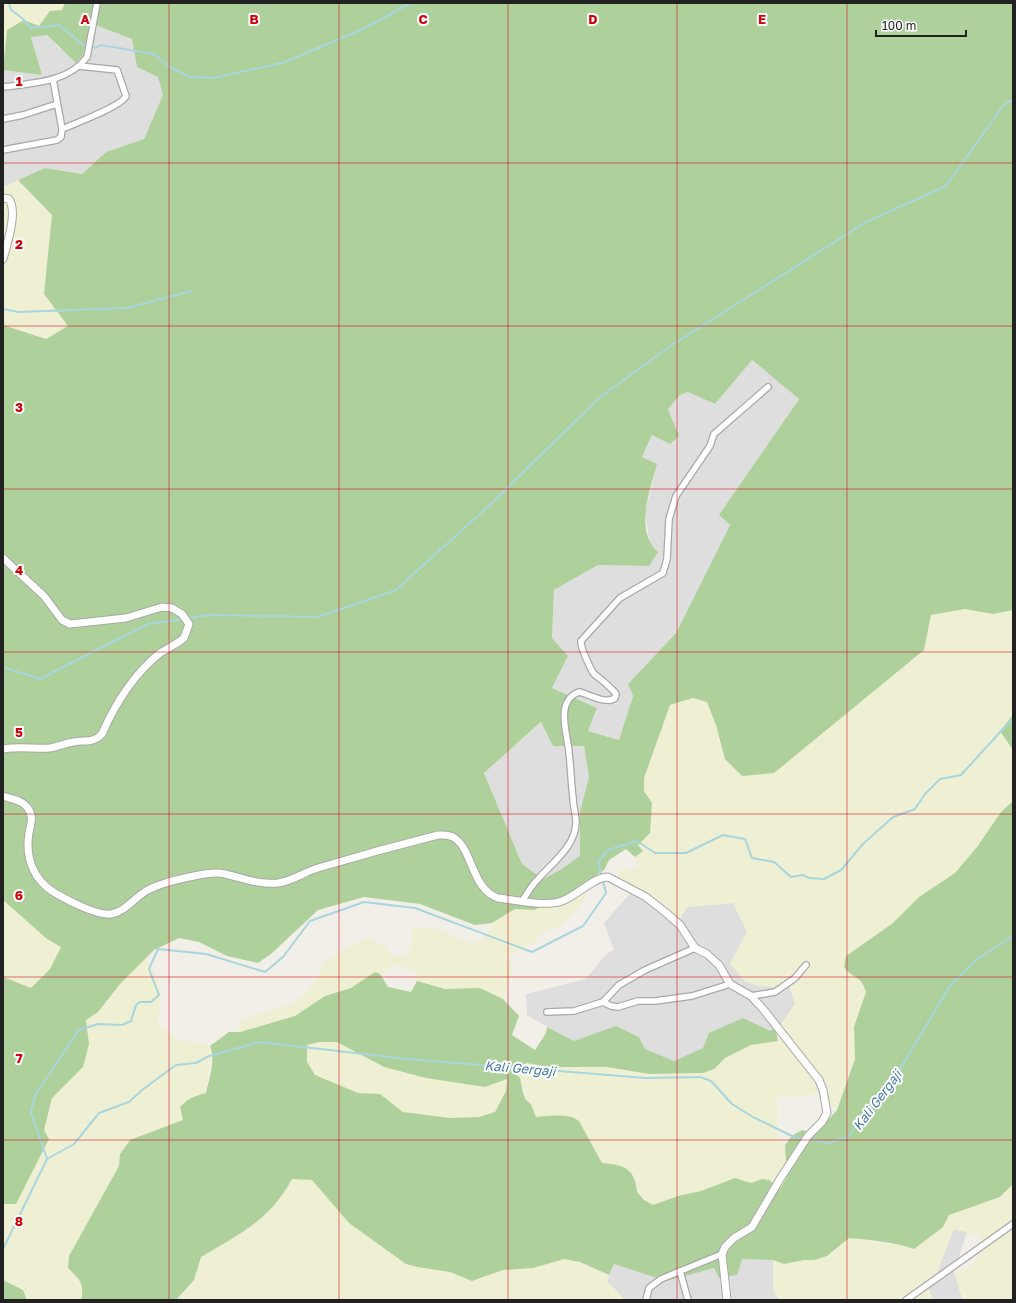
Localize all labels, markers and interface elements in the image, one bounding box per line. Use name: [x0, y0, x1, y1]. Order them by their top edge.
text: A: [80, 11, 90, 27]
text: B: [249, 11, 259, 27]
text: C: [418, 11, 428, 27]
text: D: [588, 11, 598, 27]
text: E: [758, 11, 766, 27]
scale bar: [876, 12, 966, 38]
text: 100 m: [882, 18, 916, 33]
text: 1: [16, 73, 23, 89]
text: 2: [15, 236, 23, 252]
text: 3: [15, 399, 23, 415]
text: 4: [15, 562, 23, 578]
text: 5: [15, 724, 23, 740]
text: 6: [15, 887, 23, 903]
text: 7: [15, 1050, 23, 1066]
water label: Kali Gergaji: [484, 1057, 558, 1079]
water label: Kali Gergaji: [849, 1066, 906, 1133]
text: 8: [15, 1213, 23, 1229]

